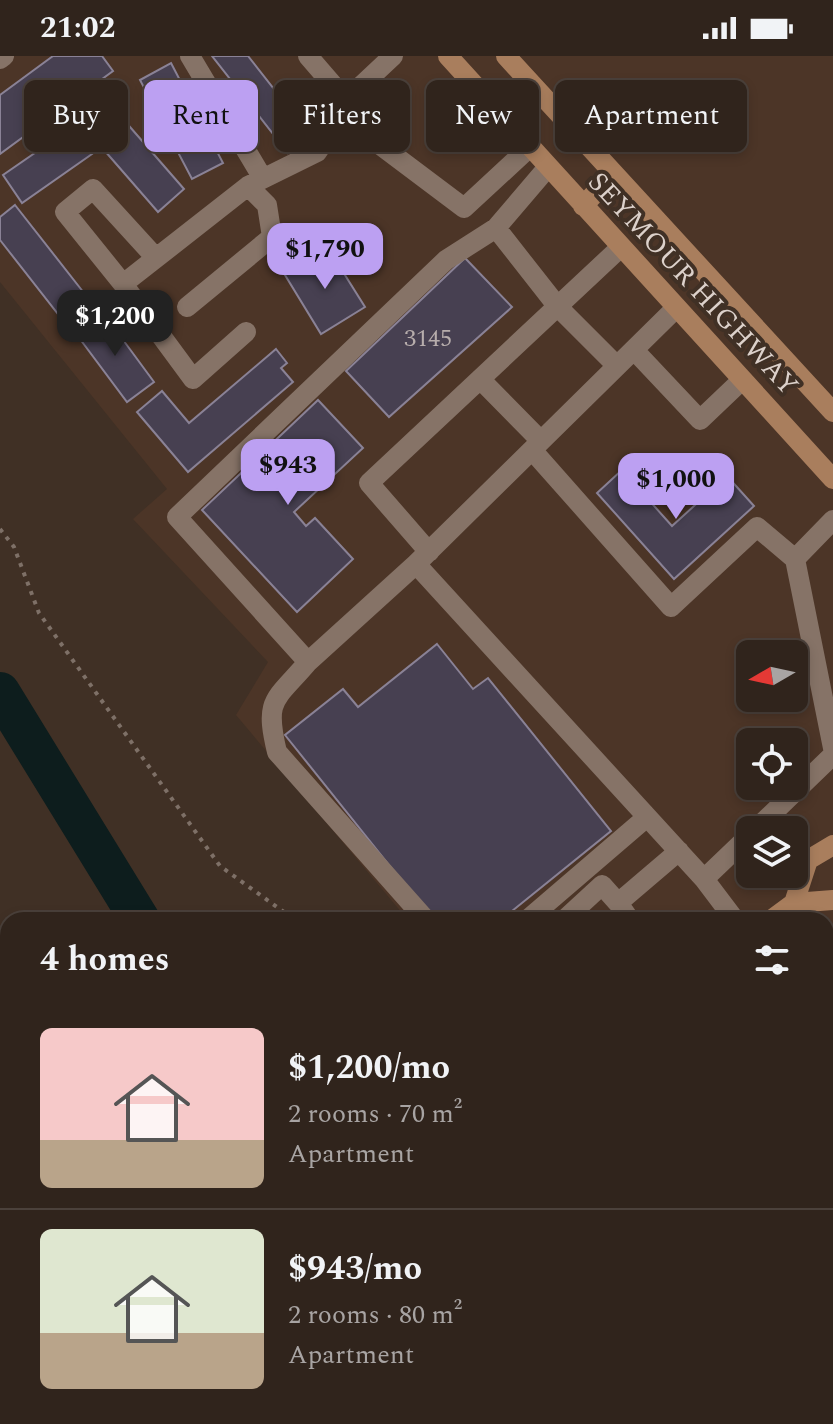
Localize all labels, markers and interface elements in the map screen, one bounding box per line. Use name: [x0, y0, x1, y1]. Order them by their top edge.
text: 21:02: [40, 5, 115, 51]
chip: Buy: [24, 80, 128, 152]
chip: Rent: [144, 80, 258, 152]
chip: Filters: [274, 80, 410, 152]
chip: New: [426, 80, 539, 152]
chip: Apartment: [555, 80, 747, 152]
street label: SEYMOUR HIGHWAY: [577, 162, 809, 406]
pin: $1,790: [260, 223, 390, 291]
text: $1,790: [285, 229, 365, 269]
pin: $1,200: [50, 290, 180, 358]
text: $1,200: [75, 296, 155, 336]
house number: 3145: [404, 321, 452, 357]
pin: $943: [241, 439, 335, 507]
text: $943: [259, 445, 317, 485]
pin: $1,000: [611, 453, 741, 521]
text: $1,000: [636, 459, 716, 499]
north arrow: [736, 640, 808, 712]
map controls: [736, 640, 808, 888]
button: locate: [736, 728, 808, 800]
button: layers: [736, 816, 808, 888]
text: 4 homes: [40, 934, 170, 986]
icon: filters: [750, 938, 794, 982]
text: $1,200/mo: [288, 1042, 450, 1094]
icon: home: [104, 1060, 200, 1156]
text: 2 rooms · 70 m²: [288, 1094, 462, 1134]
text: Apartment: [288, 1134, 414, 1174]
text: $943/mo: [288, 1243, 422, 1295]
icon: home: [104, 1261, 200, 1357]
text: 2 rooms · 80 m²: [288, 1295, 462, 1335]
text: Apartment: [288, 1335, 414, 1375]

